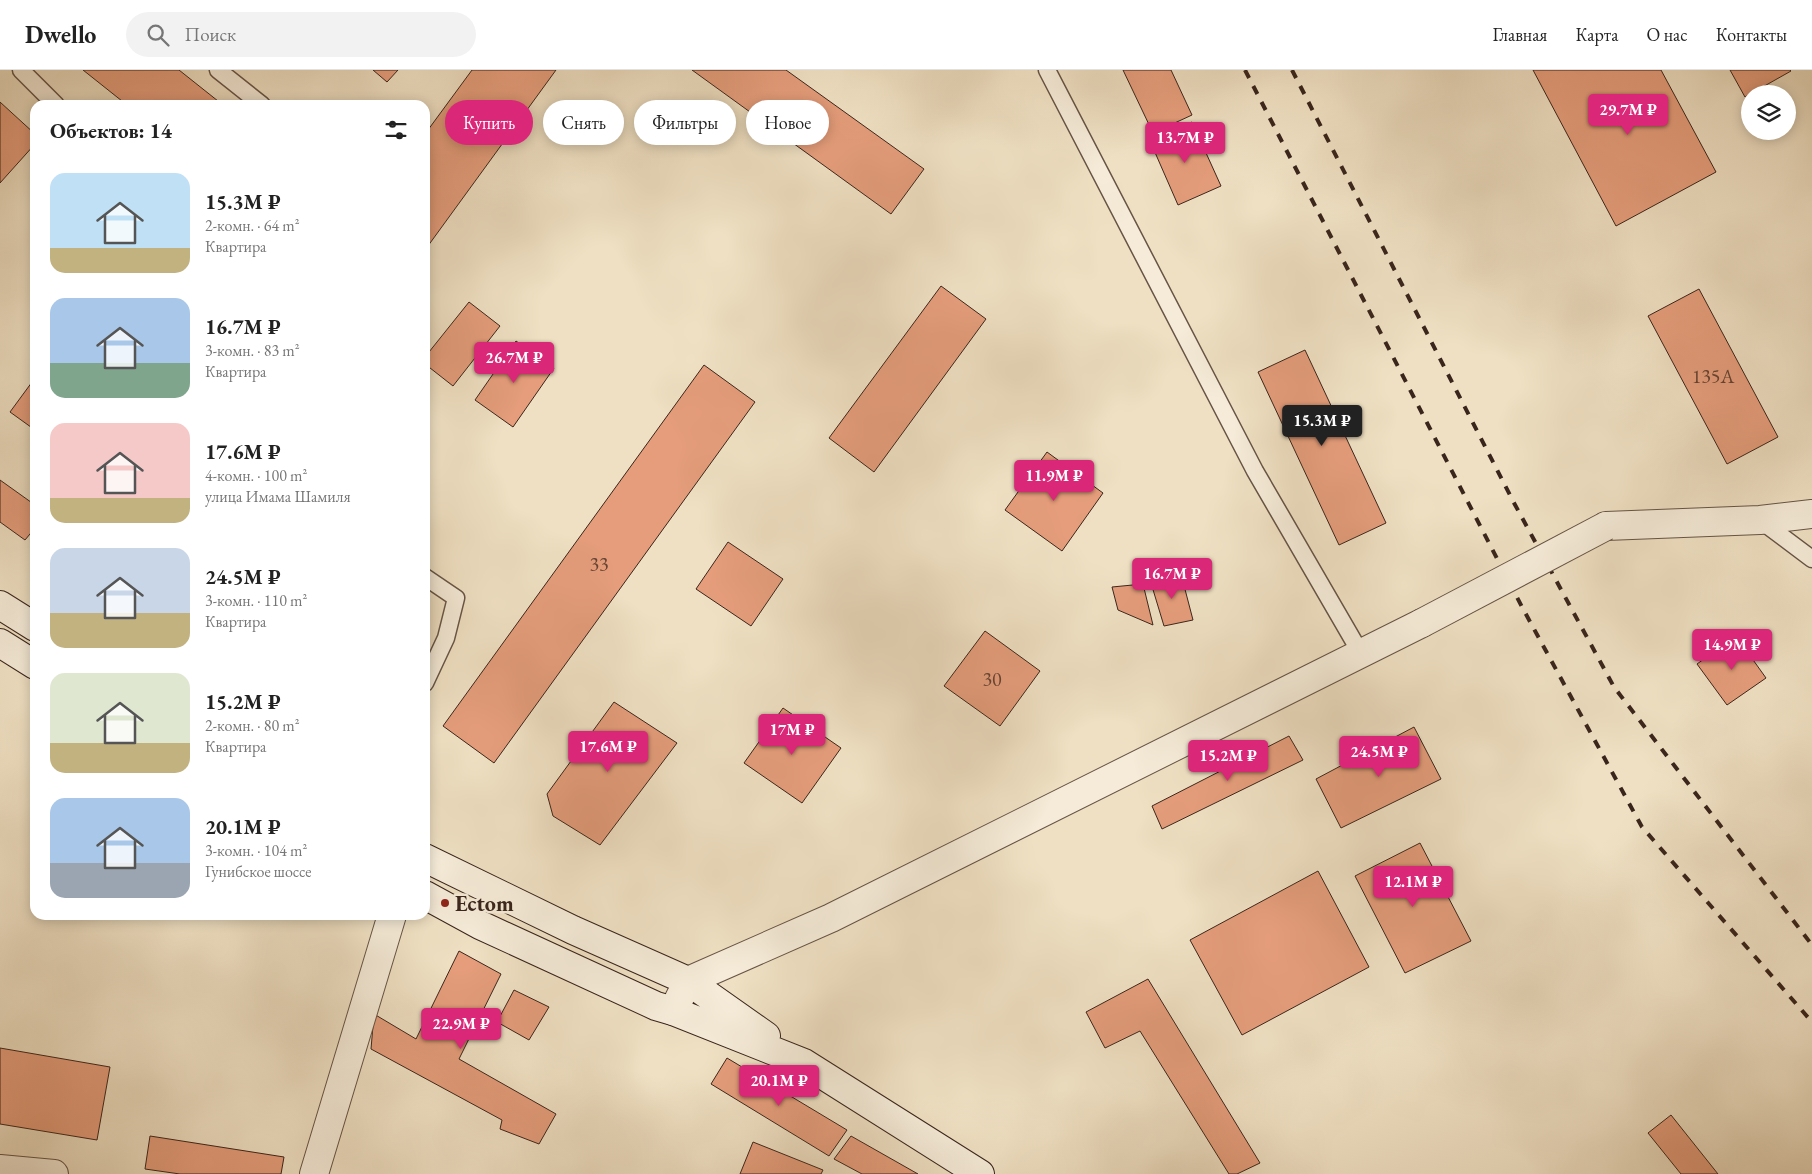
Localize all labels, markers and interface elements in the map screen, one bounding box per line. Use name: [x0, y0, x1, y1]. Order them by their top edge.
search box: [126, 12, 476, 57]
text: Dwello: [25, 19, 96, 50]
icon: search: [144, 21, 172, 49]
text: Поиск: [184, 22, 236, 47]
text: Главная: [1493, 23, 1547, 46]
text: Карта: [1575, 23, 1618, 46]
text: О нас: [1646, 23, 1688, 46]
text: Контакты: [1716, 23, 1787, 46]
map controls: [1741, 85, 1796, 140]
button: layers: [1741, 85, 1796, 140]
pin: 29.7M ₽: [1582, 93, 1674, 136]
text: 29.7M ₽: [1599, 99, 1657, 120]
chip: Купить: [445, 100, 533, 145]
chip: Снять: [543, 100, 624, 145]
chip: Фильтры: [634, 100, 736, 145]
chip: Новое: [746, 100, 829, 145]
icon: filters: [382, 116, 410, 144]
text: Объектов: 14: [50, 117, 172, 144]
pin: 13.7M ₽: [1139, 122, 1231, 164]
text: 13.7M ₽: [1156, 127, 1214, 148]
text: 15.3M ₽: [205, 188, 281, 215]
icon: home: [90, 193, 150, 253]
text: 2-комн. · 64 m²: [205, 215, 300, 236]
text: Квартира: [205, 236, 266, 257]
text: 16.7M ₽: [205, 313, 281, 340]
icon: home: [90, 318, 150, 378]
text: 3-комн. · 83 m²: [205, 340, 300, 361]
pin: 26.7M ₽: [468, 342, 560, 384]
text: 26.7M ₽: [485, 347, 543, 368]
text: Квартира: [205, 361, 266, 382]
house number: 135А: [1692, 363, 1734, 389]
pin: 15.3M ₽: [1276, 404, 1368, 447]
text: 15.3M ₽: [1293, 410, 1351, 431]
text: 17.6M ₽: [205, 438, 281, 465]
icon: home: [90, 443, 150, 503]
pin: 11.9M ₽: [1008, 460, 1100, 502]
text: 4-комн. · 100 m²: [205, 465, 307, 486]
text: 11.9M ₽: [1025, 465, 1083, 486]
text: улица Имама Шамиля: [205, 486, 351, 507]
house number: 33: [589, 551, 609, 577]
pin: 16.7M ₽: [1126, 558, 1218, 600]
text: 24.5M ₽: [205, 563, 281, 590]
text: 16.7M ₽: [1143, 563, 1201, 584]
icon: home: [90, 568, 150, 628]
text: 3-комн. · 110 m²: [205, 590, 307, 611]
text: Квартира: [205, 611, 266, 632]
pin: 14.9M ₽: [1686, 628, 1778, 671]
text: 14.9M ₽: [1703, 634, 1761, 655]
house number: 30: [982, 666, 1002, 692]
text: 15.2M ₽: [205, 688, 281, 715]
icon: home: [90, 693, 150, 753]
pin: 17M ₽: [757, 714, 827, 756]
text: 2-комн. · 80 m²: [205, 715, 300, 736]
text: 17M ₽: [769, 719, 815, 740]
pin: 17.6M ₽: [562, 730, 654, 773]
text: Квартира: [205, 736, 266, 757]
text: 17.6M ₽: [579, 736, 637, 757]
pin: 24.5M ₽: [1333, 736, 1425, 778]
pin: 15.2M ₽: [1182, 740, 1274, 782]
text: 24.5M ₽: [1350, 741, 1408, 762]
text: 15.2M ₽: [1199, 745, 1257, 766]
text: 20.1M ₽: [205, 813, 281, 840]
icon: home: [90, 818, 150, 878]
text: 3-комн. · 104 m²: [205, 840, 307, 861]
text: Гунибское шоссе: [205, 861, 311, 882]
pin: 12.1M ₽: [1367, 866, 1459, 908]
text: 12.1M ₽: [1384, 871, 1442, 892]
place label: Ectom: [455, 889, 514, 918]
marker: Ectom: [439, 897, 451, 909]
pin: 22.9M ₽: [415, 1008, 507, 1050]
text: 22.9M ₽: [432, 1013, 490, 1034]
pin: 20.1M ₽: [733, 1064, 825, 1107]
text: 20.1M ₽: [750, 1070, 808, 1091]

